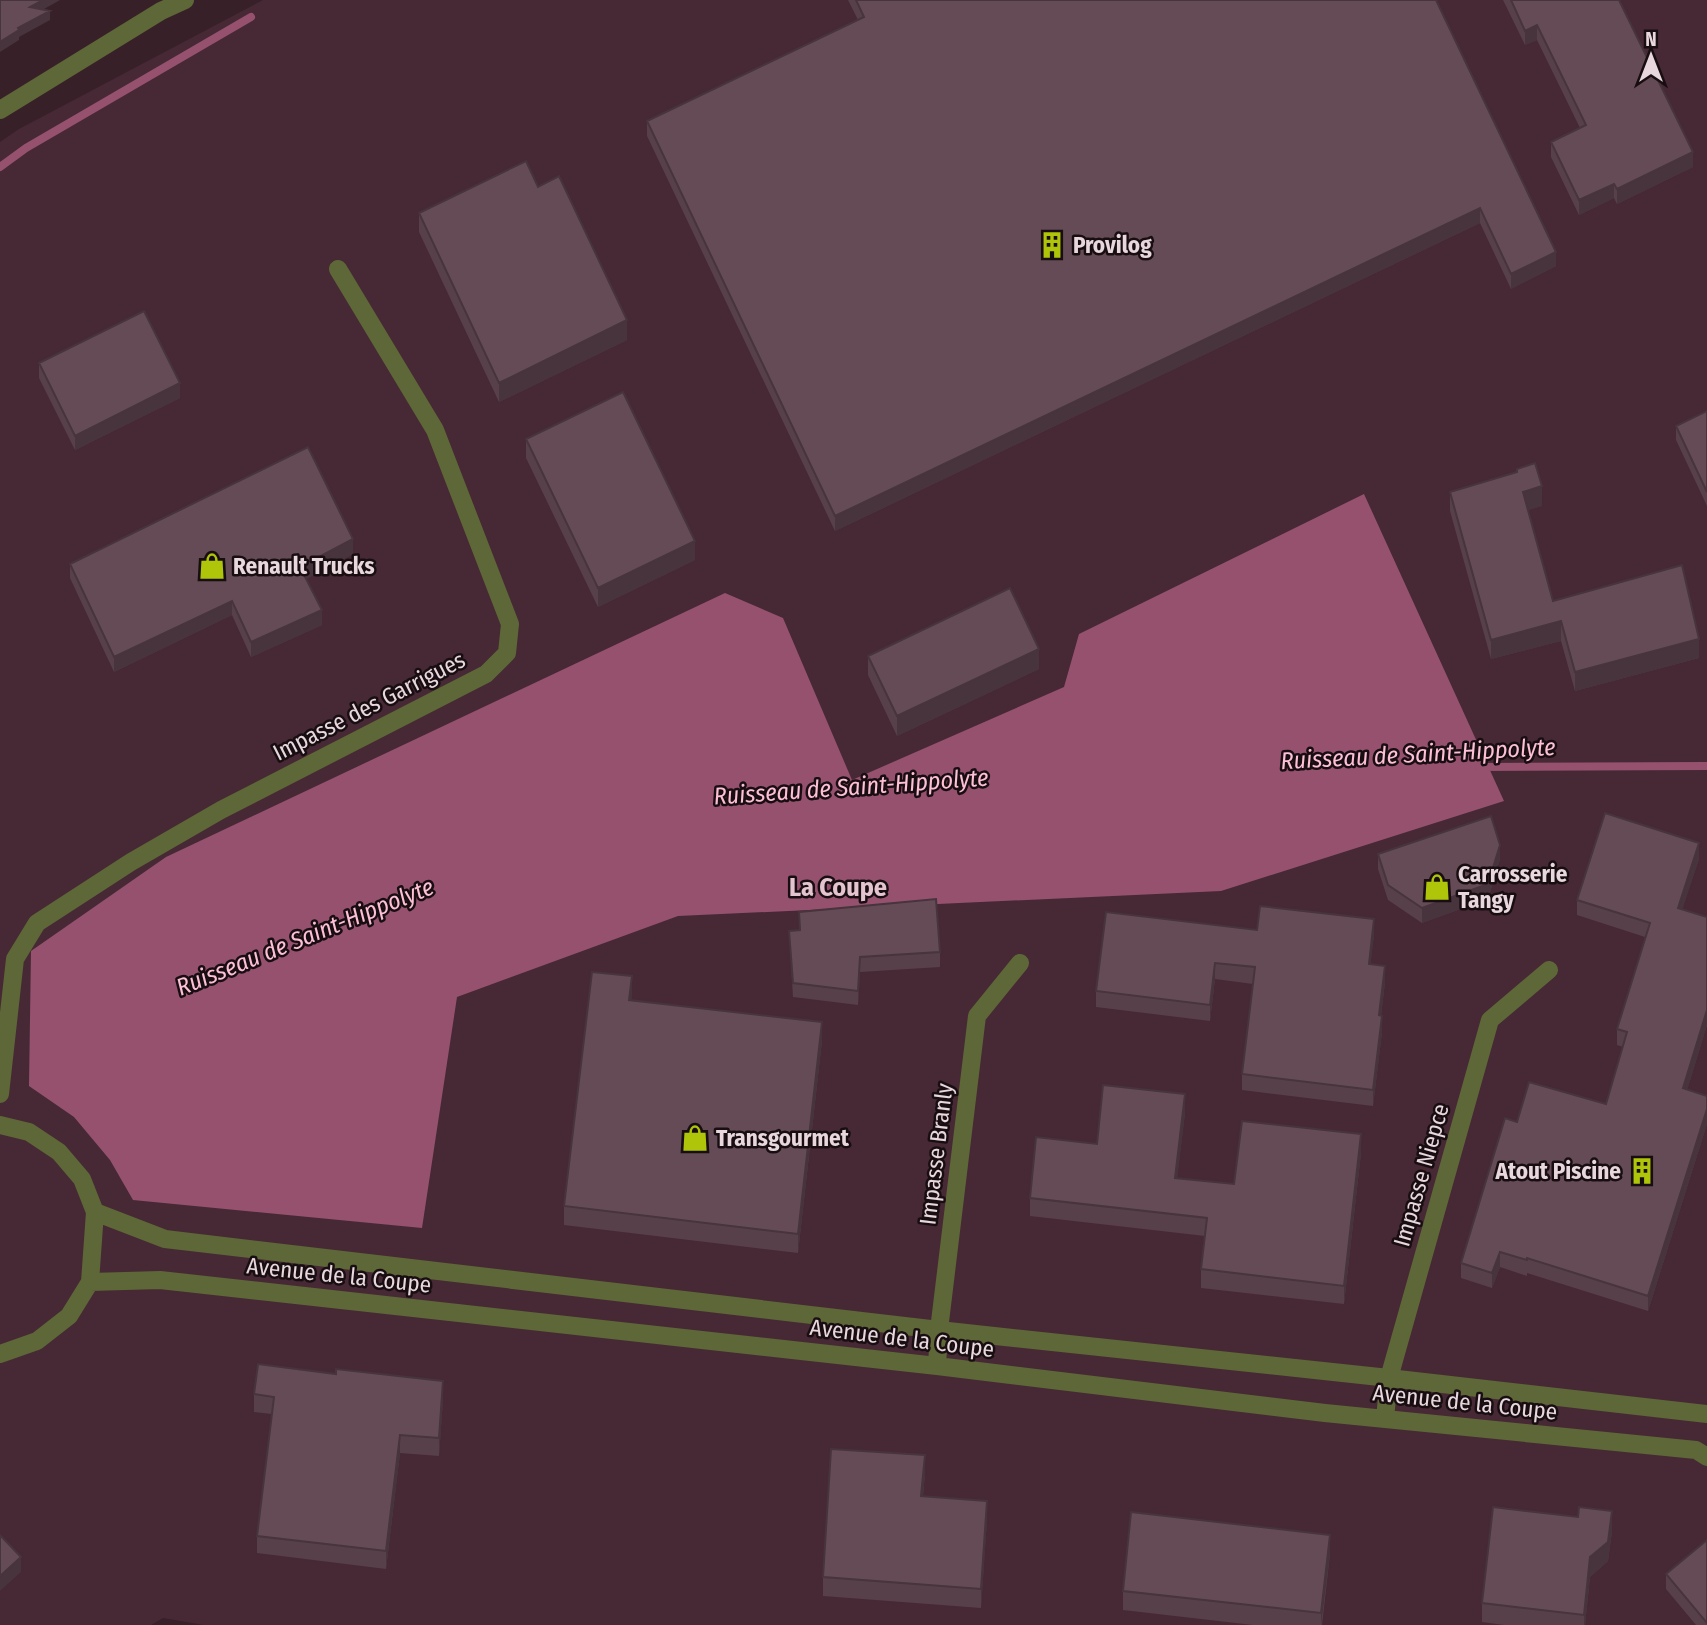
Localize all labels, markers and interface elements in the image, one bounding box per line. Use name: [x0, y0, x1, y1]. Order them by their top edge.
north arrow: [1616, 21, 1686, 91]
text: N: [1645, 28, 1657, 51]
building icon: Provilog: [1037, 230, 1067, 260]
place label: Provilog: [1073, 231, 1152, 259]
shop icon: Renault Trucks: [197, 551, 227, 581]
place label: Renault Trucks: [233, 552, 374, 580]
street label: Impasse des Garrigues: [268, 645, 470, 767]
water label: Ruisseau de Saint-Hippolyte: [1280, 733, 1556, 775]
water label: Ruisseau de Saint-Hippolyte: [713, 763, 989, 811]
place label: Carrosserie Tangy: [1458, 860, 1568, 914]
water label: Ruisseau de Saint-Hippolyte: [172, 872, 438, 1002]
district label: La Coupe: [789, 872, 887, 903]
shop icon: Carrosserie Tangy: [1422, 872, 1452, 902]
street label: Impasse Branly: [913, 1081, 959, 1226]
street label: Impasse Niepce: [1387, 1100, 1455, 1250]
shop icon: Transgourmet: [680, 1123, 710, 1153]
place label: Transgourmet: [716, 1124, 850, 1152]
building icon: Atout Piscine: [1627, 1156, 1657, 1186]
place label: Atout Piscine: [1494, 1157, 1621, 1185]
street label: Avenue de la Coupe: [245, 1251, 433, 1299]
street label: Avenue de la Coupe: [808, 1313, 996, 1363]
street label: Avenue de la Coupe: [1371, 1378, 1559, 1426]

